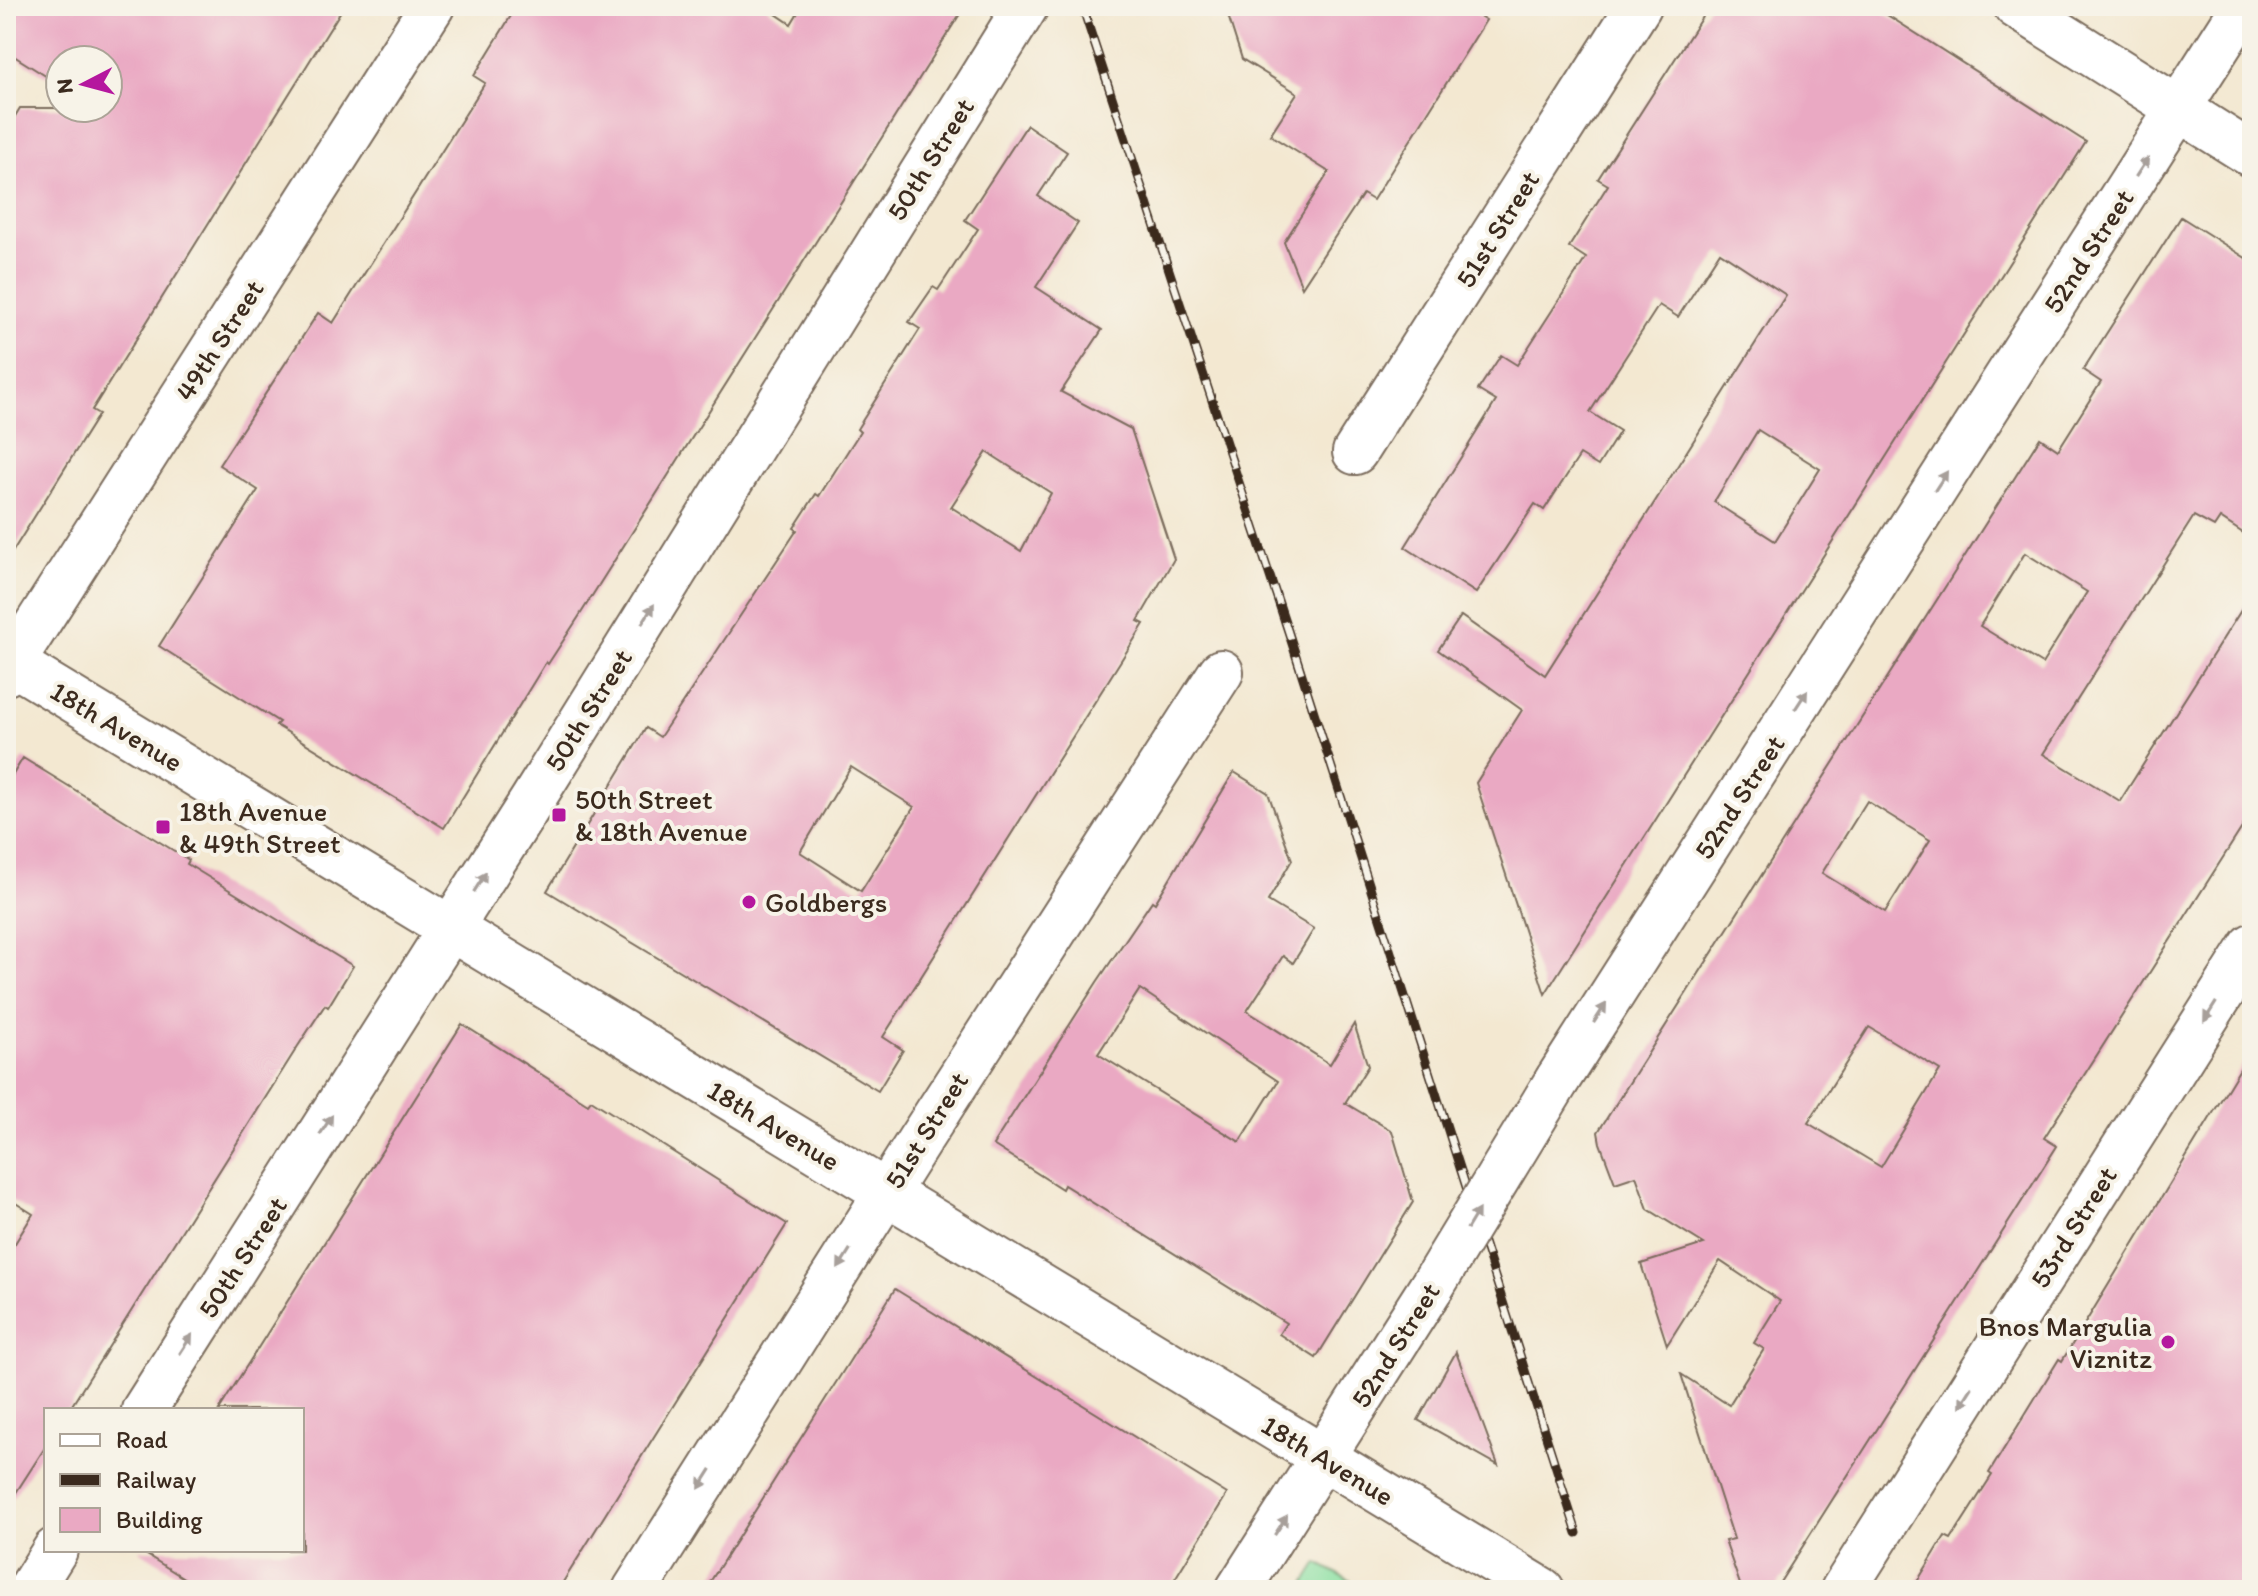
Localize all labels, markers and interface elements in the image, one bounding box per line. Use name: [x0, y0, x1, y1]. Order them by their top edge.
north arrow: [44, 44, 124, 124]
text: N: [50, 77, 79, 95]
street label: 50th Street: [879, 92, 981, 226]
one-way arrow: [2134, 156, 2148, 178]
street label: 51st Street: [1448, 164, 1546, 294]
street label: 52nd Street: [2035, 183, 2141, 319]
street label: 49th Street: [167, 273, 271, 407]
one-way arrow: [1933, 470, 1948, 491]
one-way arrow: [640, 603, 654, 625]
street label: 50th Street: [537, 643, 639, 777]
street label: 18th Avenue: [45, 673, 189, 779]
one-way arrow: [1793, 689, 1808, 710]
street label: 52nd Street: [1686, 729, 1792, 865]
place label: 50th Street & 18th Avenue: [575, 782, 748, 848]
place label: 18th Avenue & 49th Street: [179, 794, 341, 860]
marker: 50th Street & 18th Avenue: [550, 806, 568, 824]
marker: 18th Avenue & 49th Street: [154, 818, 172, 836]
one-way arrow: [473, 871, 487, 893]
place label: Goldbergs: [765, 885, 887, 919]
marker: Goldbergs: [740, 893, 758, 911]
one-way arrow: [2203, 1001, 2218, 1022]
one-way arrow: [1593, 1002, 1607, 1024]
street label: 51st Street: [877, 1065, 975, 1195]
street label: 18th Avenue: [702, 1072, 846, 1178]
one-way arrow: [318, 1114, 333, 1136]
street label: 53rd Street: [2022, 1160, 2124, 1294]
street label: 50th Street: [190, 1190, 294, 1324]
one-way arrow: [1465, 1208, 1479, 1230]
one-way arrow: [838, 1248, 852, 1270]
street label: 52nd Street: [1343, 1276, 1447, 1414]
place label: Bnos Margulia Viznitz: [1979, 1309, 2152, 1375]
one-way arrow: [179, 1333, 193, 1355]
marker: Bnos Margulia Viznitz: [2159, 1333, 2177, 1351]
one-way arrow: [1958, 1386, 1973, 1407]
street label: 18th Avenue: [1256, 1407, 1400, 1513]
legend: [44, 1408, 304, 1552]
text: Road: [116, 1425, 168, 1454]
text: Railway: [116, 1465, 197, 1494]
one-way arrow: [698, 1468, 713, 1489]
text: Building: [116, 1505, 203, 1534]
one-way arrow: [1273, 1514, 1288, 1535]

